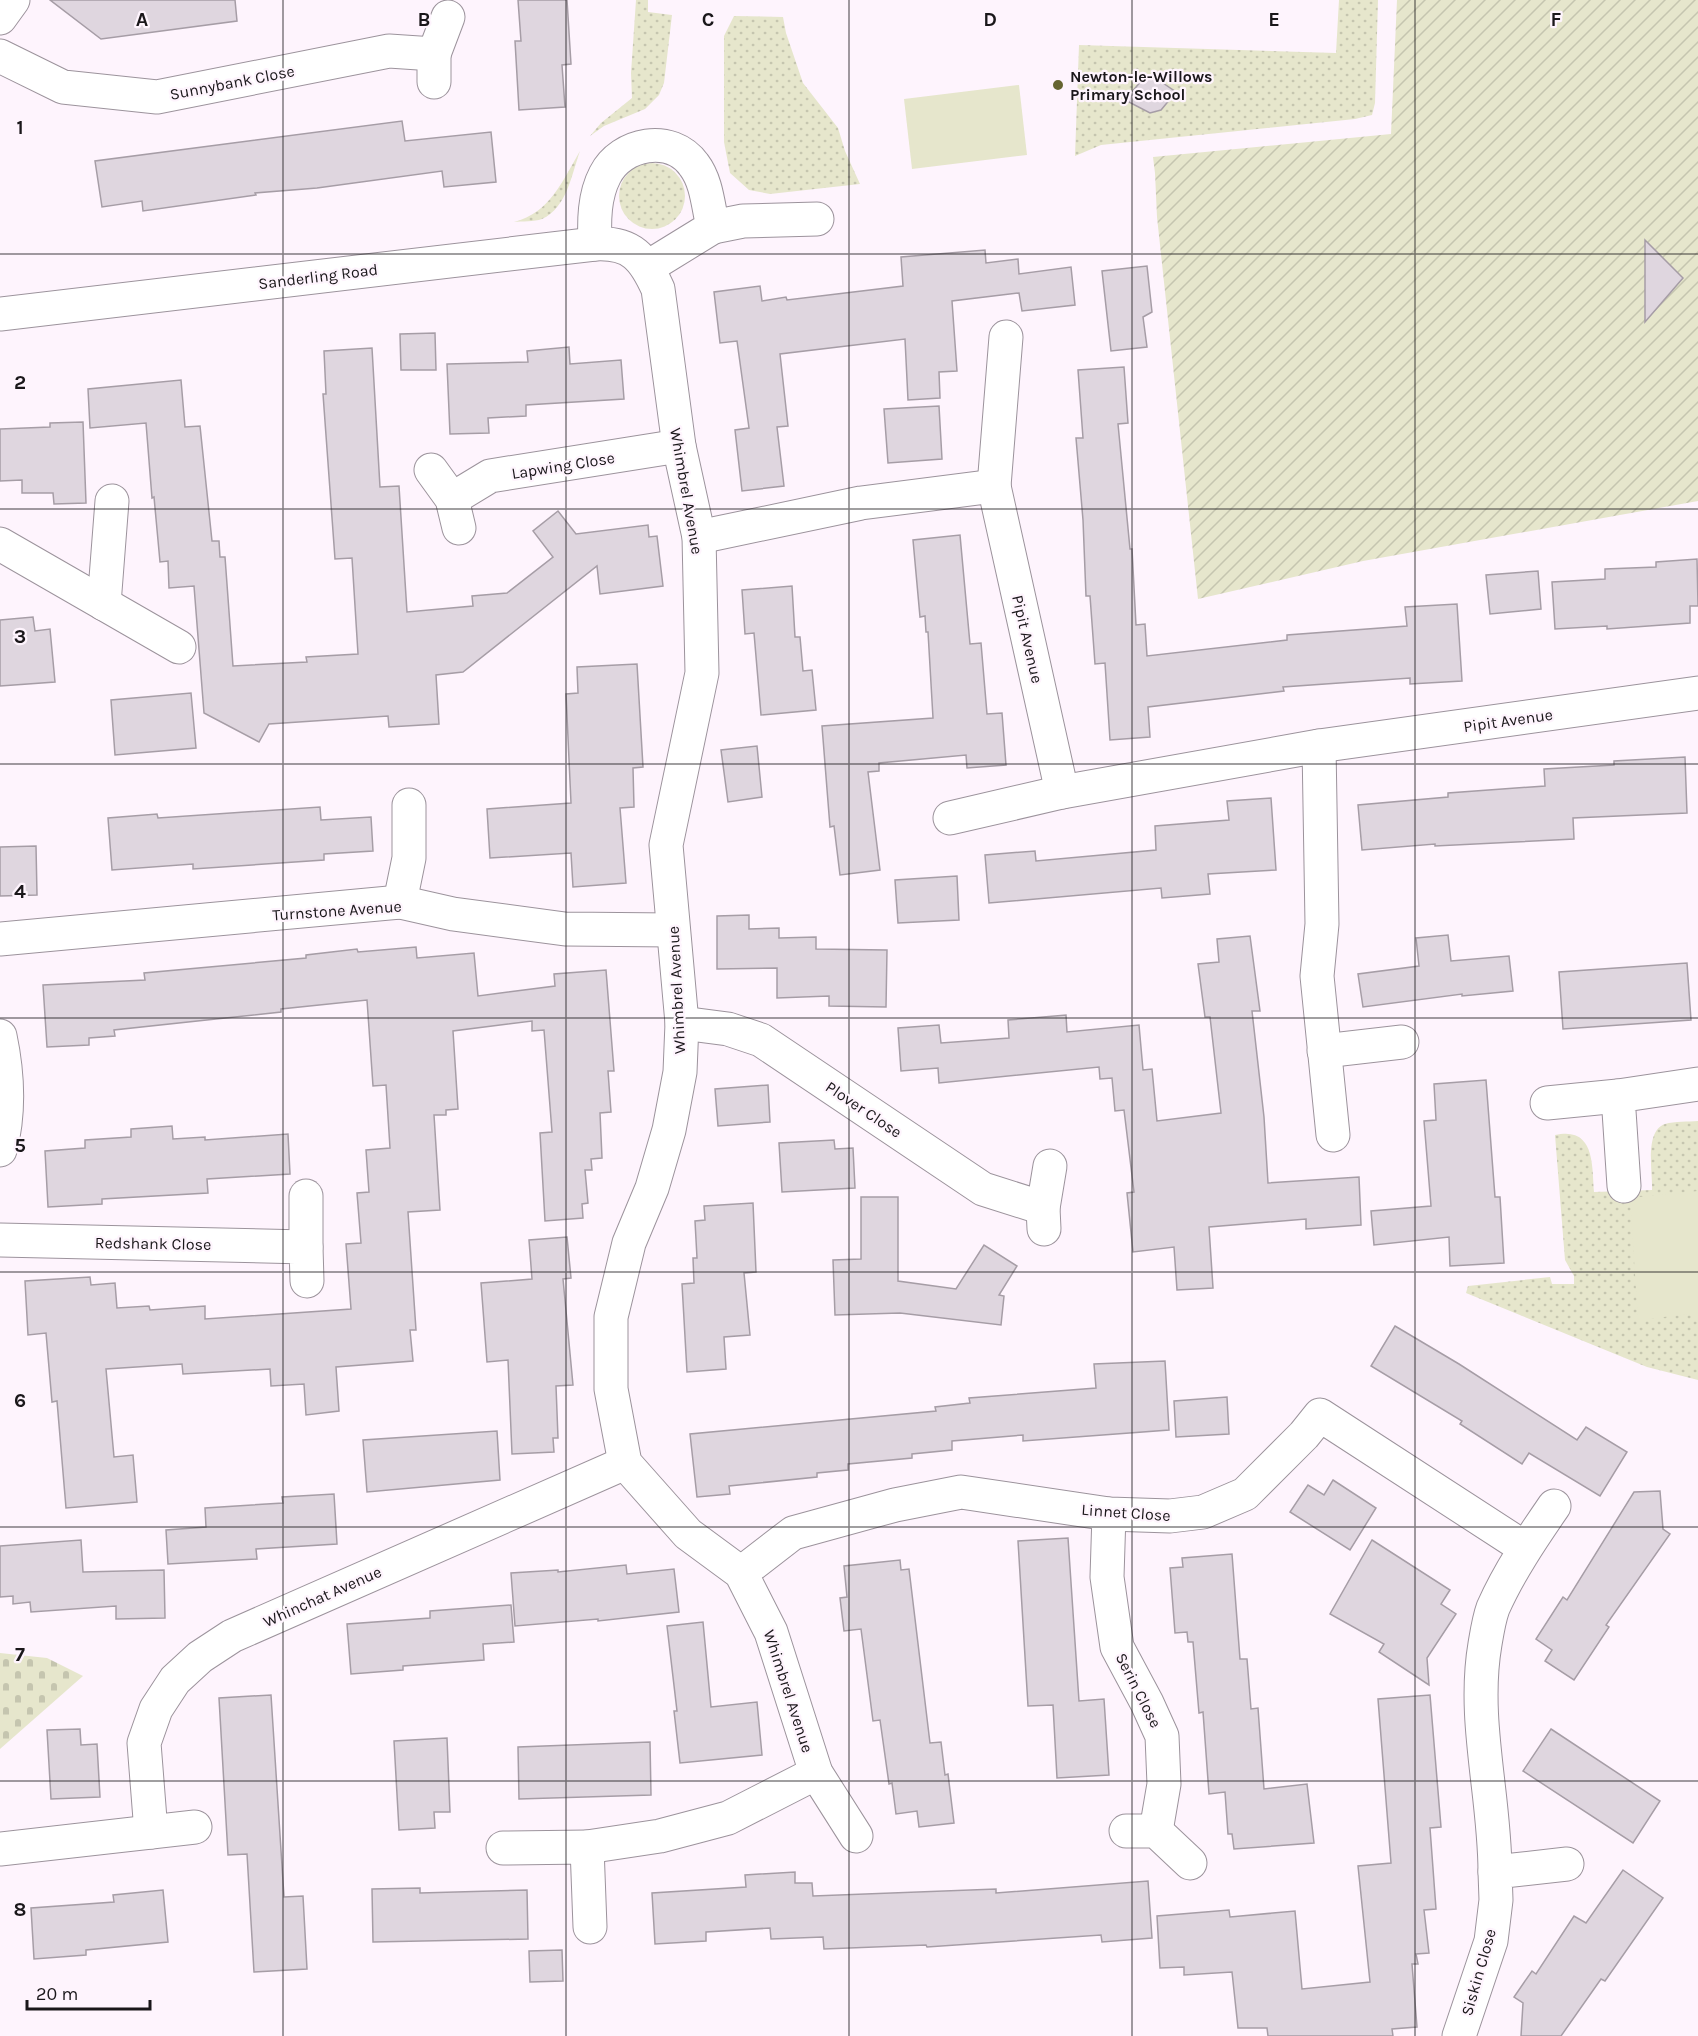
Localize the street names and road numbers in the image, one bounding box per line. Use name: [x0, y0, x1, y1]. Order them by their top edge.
street label: Sunnybank Close: [168, 61, 296, 104]
street label: Sanderling Road: [257, 260, 379, 293]
street label: Whimbrel Avenue: [666, 426, 707, 556]
street label: Lapwing Close: [510, 448, 616, 483]
street label: Pipit Avenue: [1008, 593, 1047, 685]
street label: Pipit Avenue: [1462, 705, 1554, 736]
street label: Turnstone Avenue: [272, 897, 402, 924]
street label: Whimbrel Avenue: [664, 926, 689, 1054]
street label: Plover Close: [822, 1077, 905, 1142]
street label: Redshank Close: [95, 1233, 211, 1254]
street label: Linnet Close: [1081, 1500, 1171, 1525]
street label: Whinchat Avenue: [260, 1562, 384, 1631]
street label: Whimbrel Avenue: [760, 1627, 817, 1755]
street label: Serin Close: [1112, 1650, 1166, 1731]
street label: Siskin Close: [1457, 1926, 1500, 2018]

